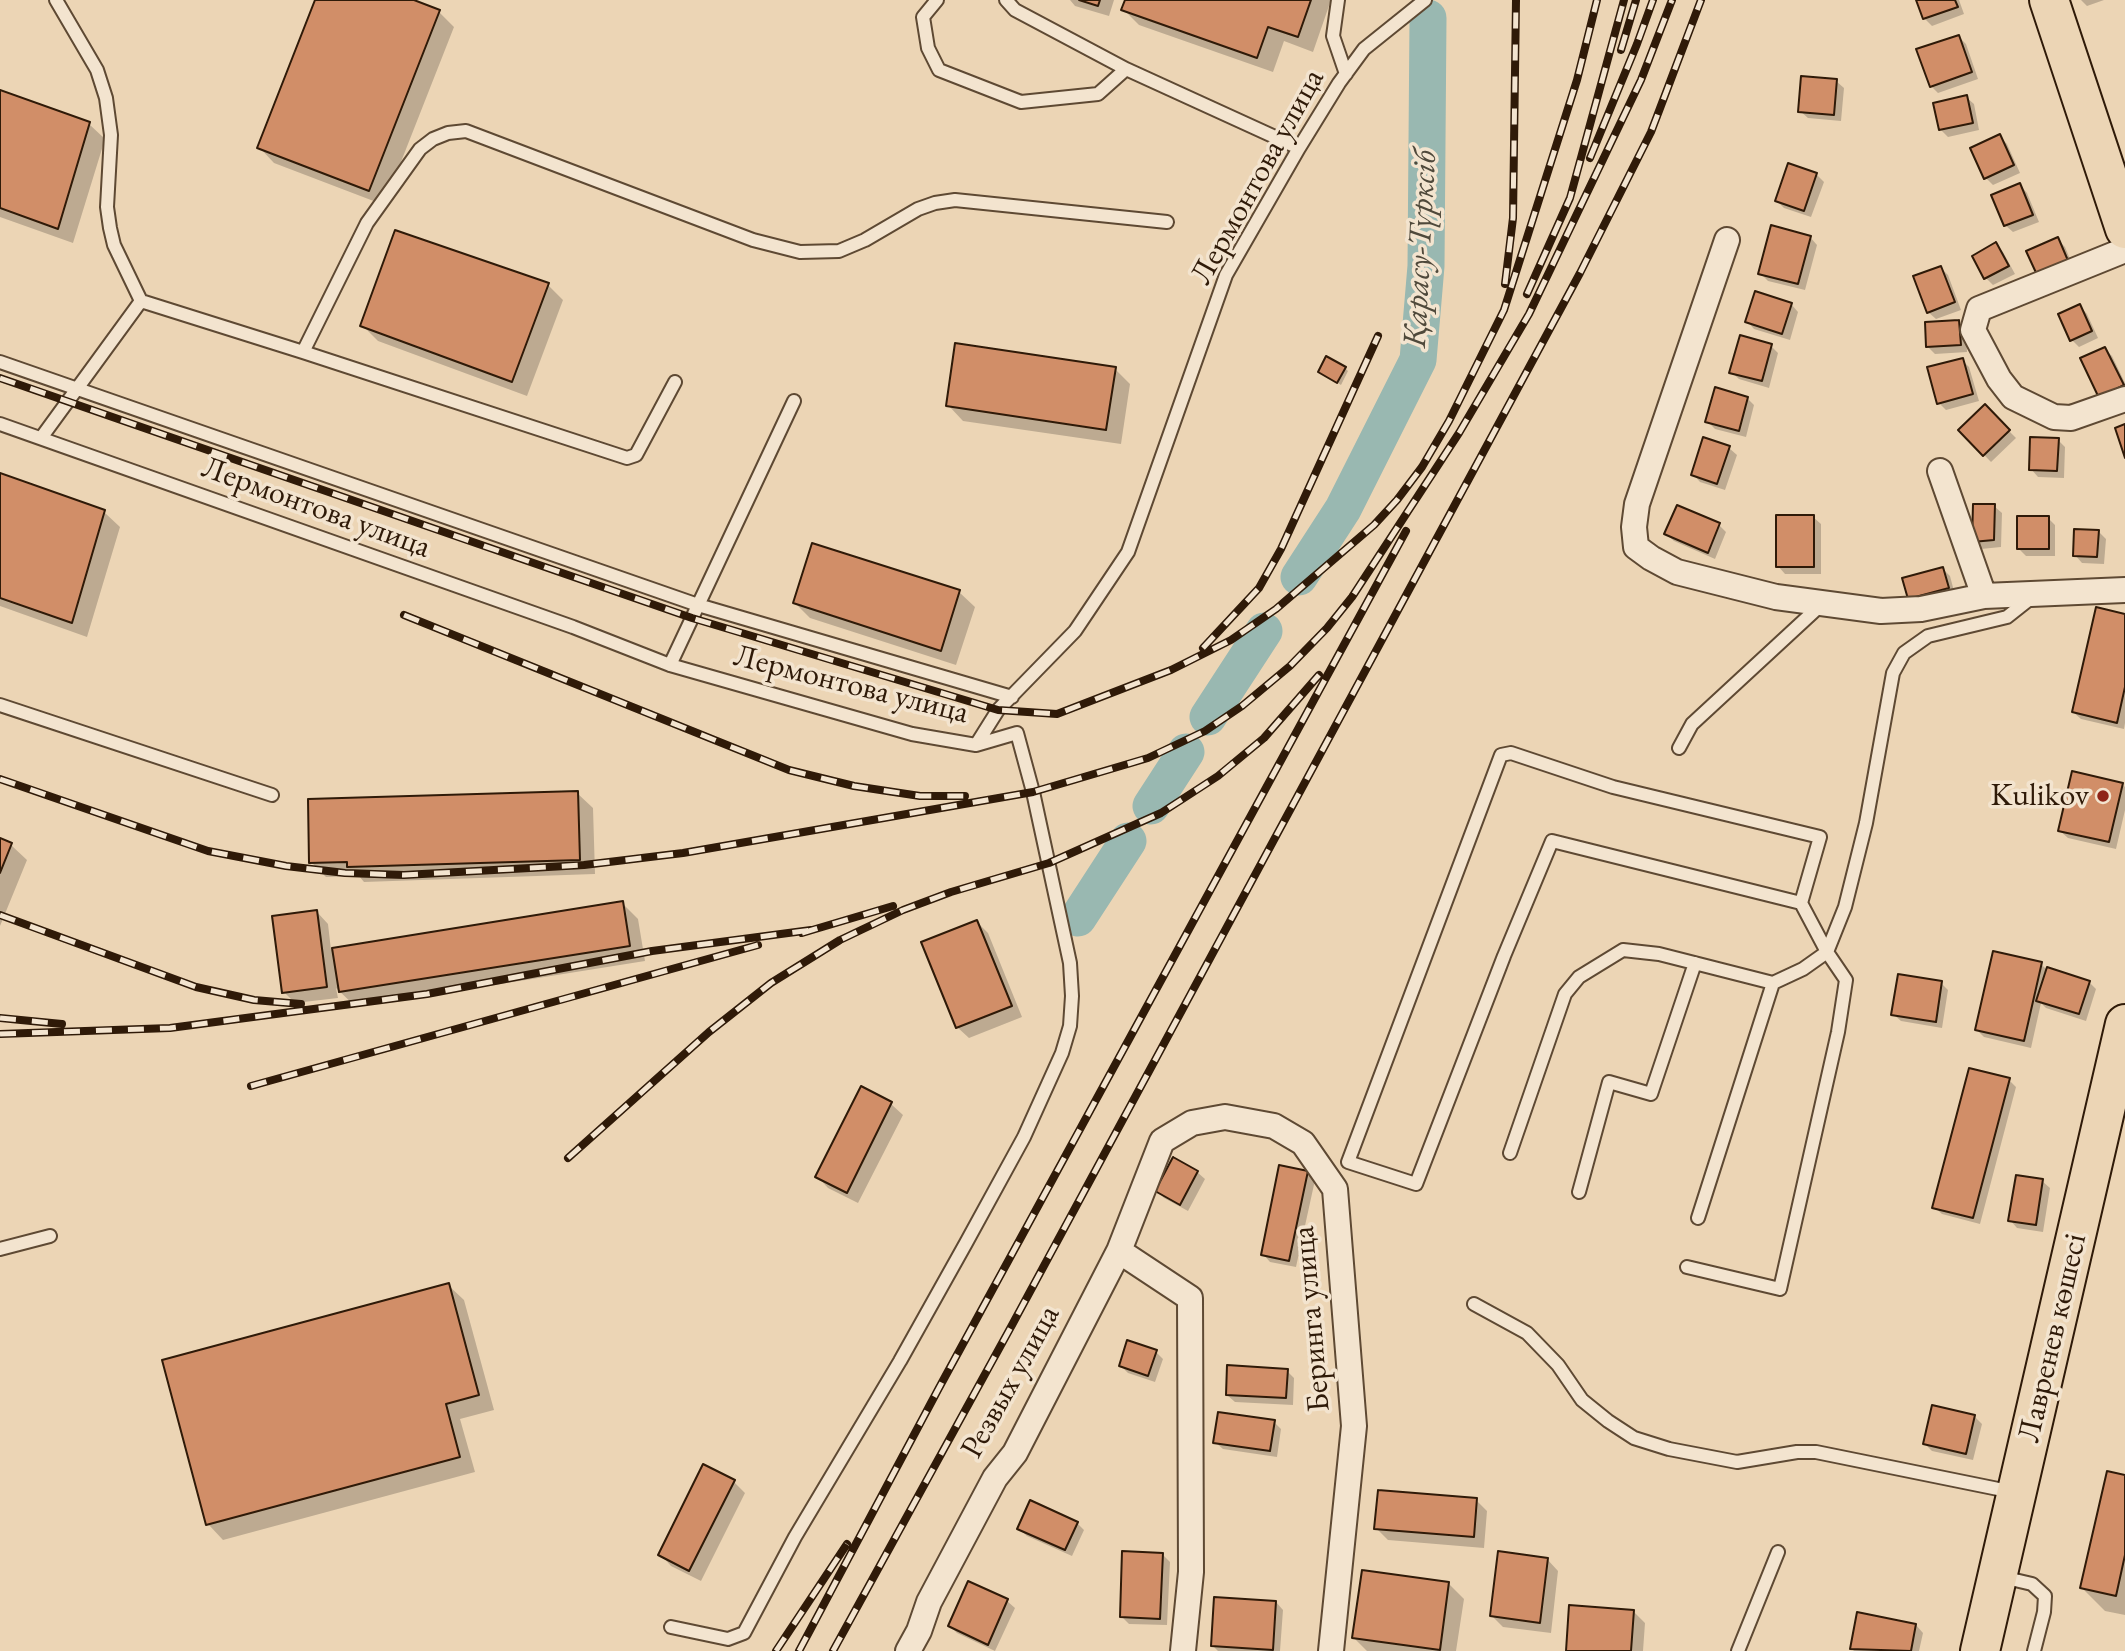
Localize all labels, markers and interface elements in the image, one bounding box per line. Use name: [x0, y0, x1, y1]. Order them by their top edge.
street label: Лермонтова улица: [1183, 63, 1333, 291]
water label: Қарасу-Түрксіб: [1396, 149, 1446, 349]
street label: Лермонтова улица: [196, 449, 436, 567]
street label: Лермонтова улица: [730, 637, 972, 733]
place label: Kulikov: [1990, 777, 2089, 815]
marker: Kulikov: [2095, 788, 2111, 804]
street label: Беринга улица: [1285, 1224, 1339, 1414]
street label: Лавренев көшесі: [2010, 1230, 2096, 1446]
street label: Резвых улица: [953, 1299, 1069, 1465]

